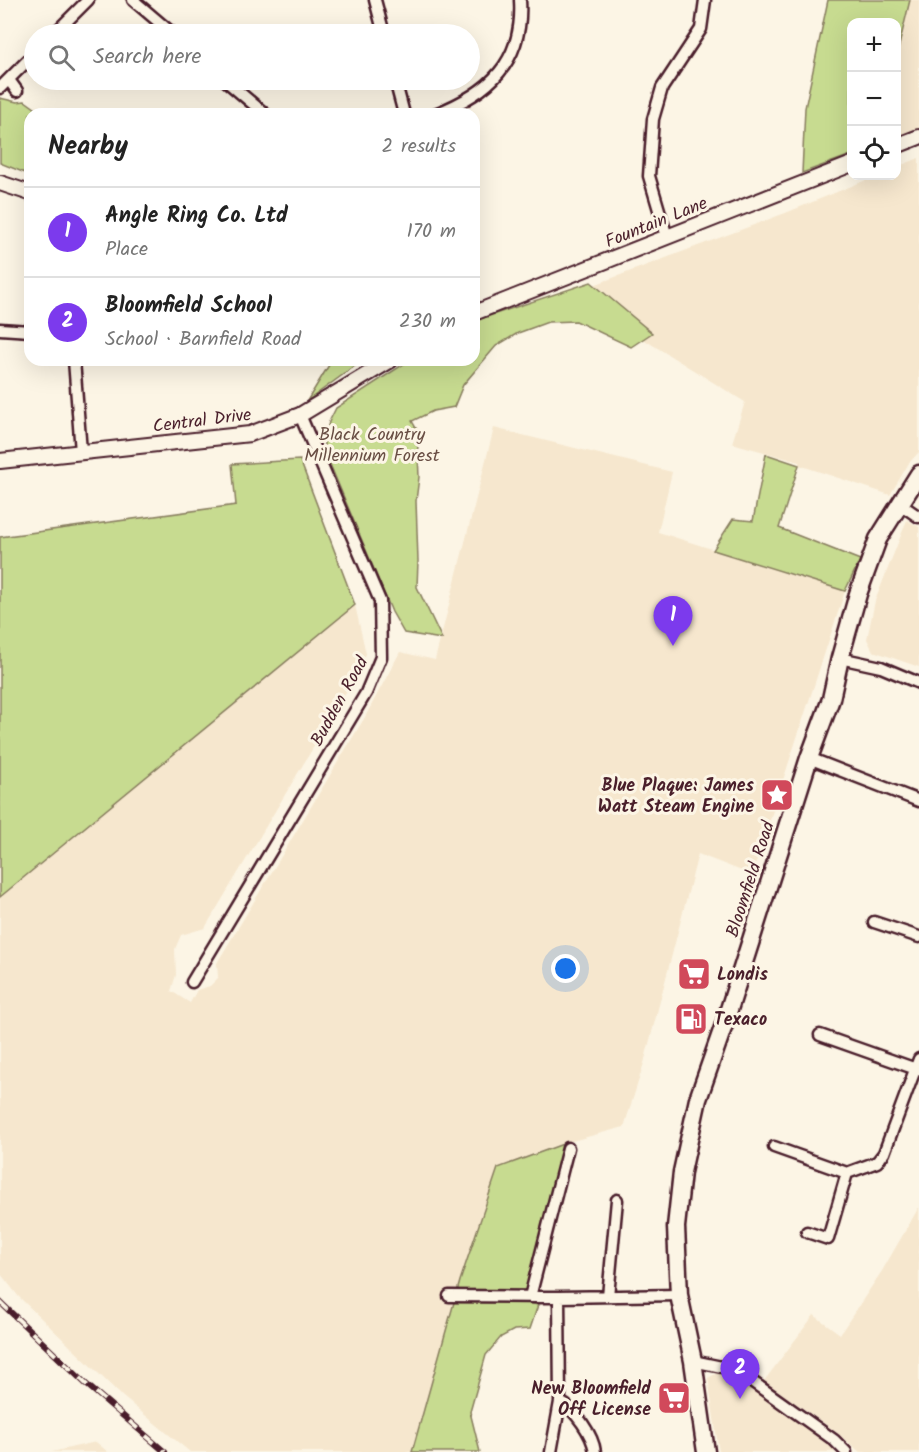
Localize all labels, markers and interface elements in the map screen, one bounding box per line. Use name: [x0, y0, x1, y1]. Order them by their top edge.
map controls: [847, 18, 901, 180]
button: +: [847, 18, 901, 72]
search box: [24, 24, 480, 90]
text: Search here: [93, 40, 201, 75]
icon: search: [45, 41, 78, 74]
button: −: [847, 72, 901, 126]
text: Nearby: [48, 126, 128, 168]
button: locate: [847, 126, 901, 180]
text: 2 results: [381, 131, 456, 163]
street label: Fountain Lane: [601, 190, 712, 257]
text: Angle Ring Co. Ltd: [105, 199, 288, 234]
text: 1: [64, 216, 71, 248]
text: 170 m: [407, 216, 456, 248]
text: Place: [105, 234, 148, 266]
text: Bloomfield School: [105, 289, 272, 324]
text: 2: [62, 306, 73, 338]
text: 230 m: [399, 306, 456, 338]
text: School · Barnfield Road: [105, 324, 301, 356]
street label: Central Drive: [151, 401, 253, 442]
park label: Black Country Millennium Forest: [304, 421, 441, 471]
pin: 1: [654, 596, 692, 646]
street label: Budden Road: [304, 650, 378, 752]
place label: Blue Plaque: James Watt Steam Engine: [598, 772, 755, 822]
place icon: Blue Plaque: James Watt Steam Engine: [759, 777, 795, 813]
street label: Bloomfield Road: [719, 817, 784, 941]
your location: [551, 954, 580, 983]
supermarket icon: Londis: [676, 956, 712, 992]
place label: Londis: [717, 961, 768, 990]
fuel station icon: Texaco: [673, 1001, 709, 1037]
place label: Texaco: [714, 1006, 767, 1035]
pin: 2: [720, 1350, 760, 1399]
place label: New Bloomfield Off License: [531, 1375, 651, 1425]
supermarket icon: New Bloomfield Off License: [656, 1380, 692, 1416]

